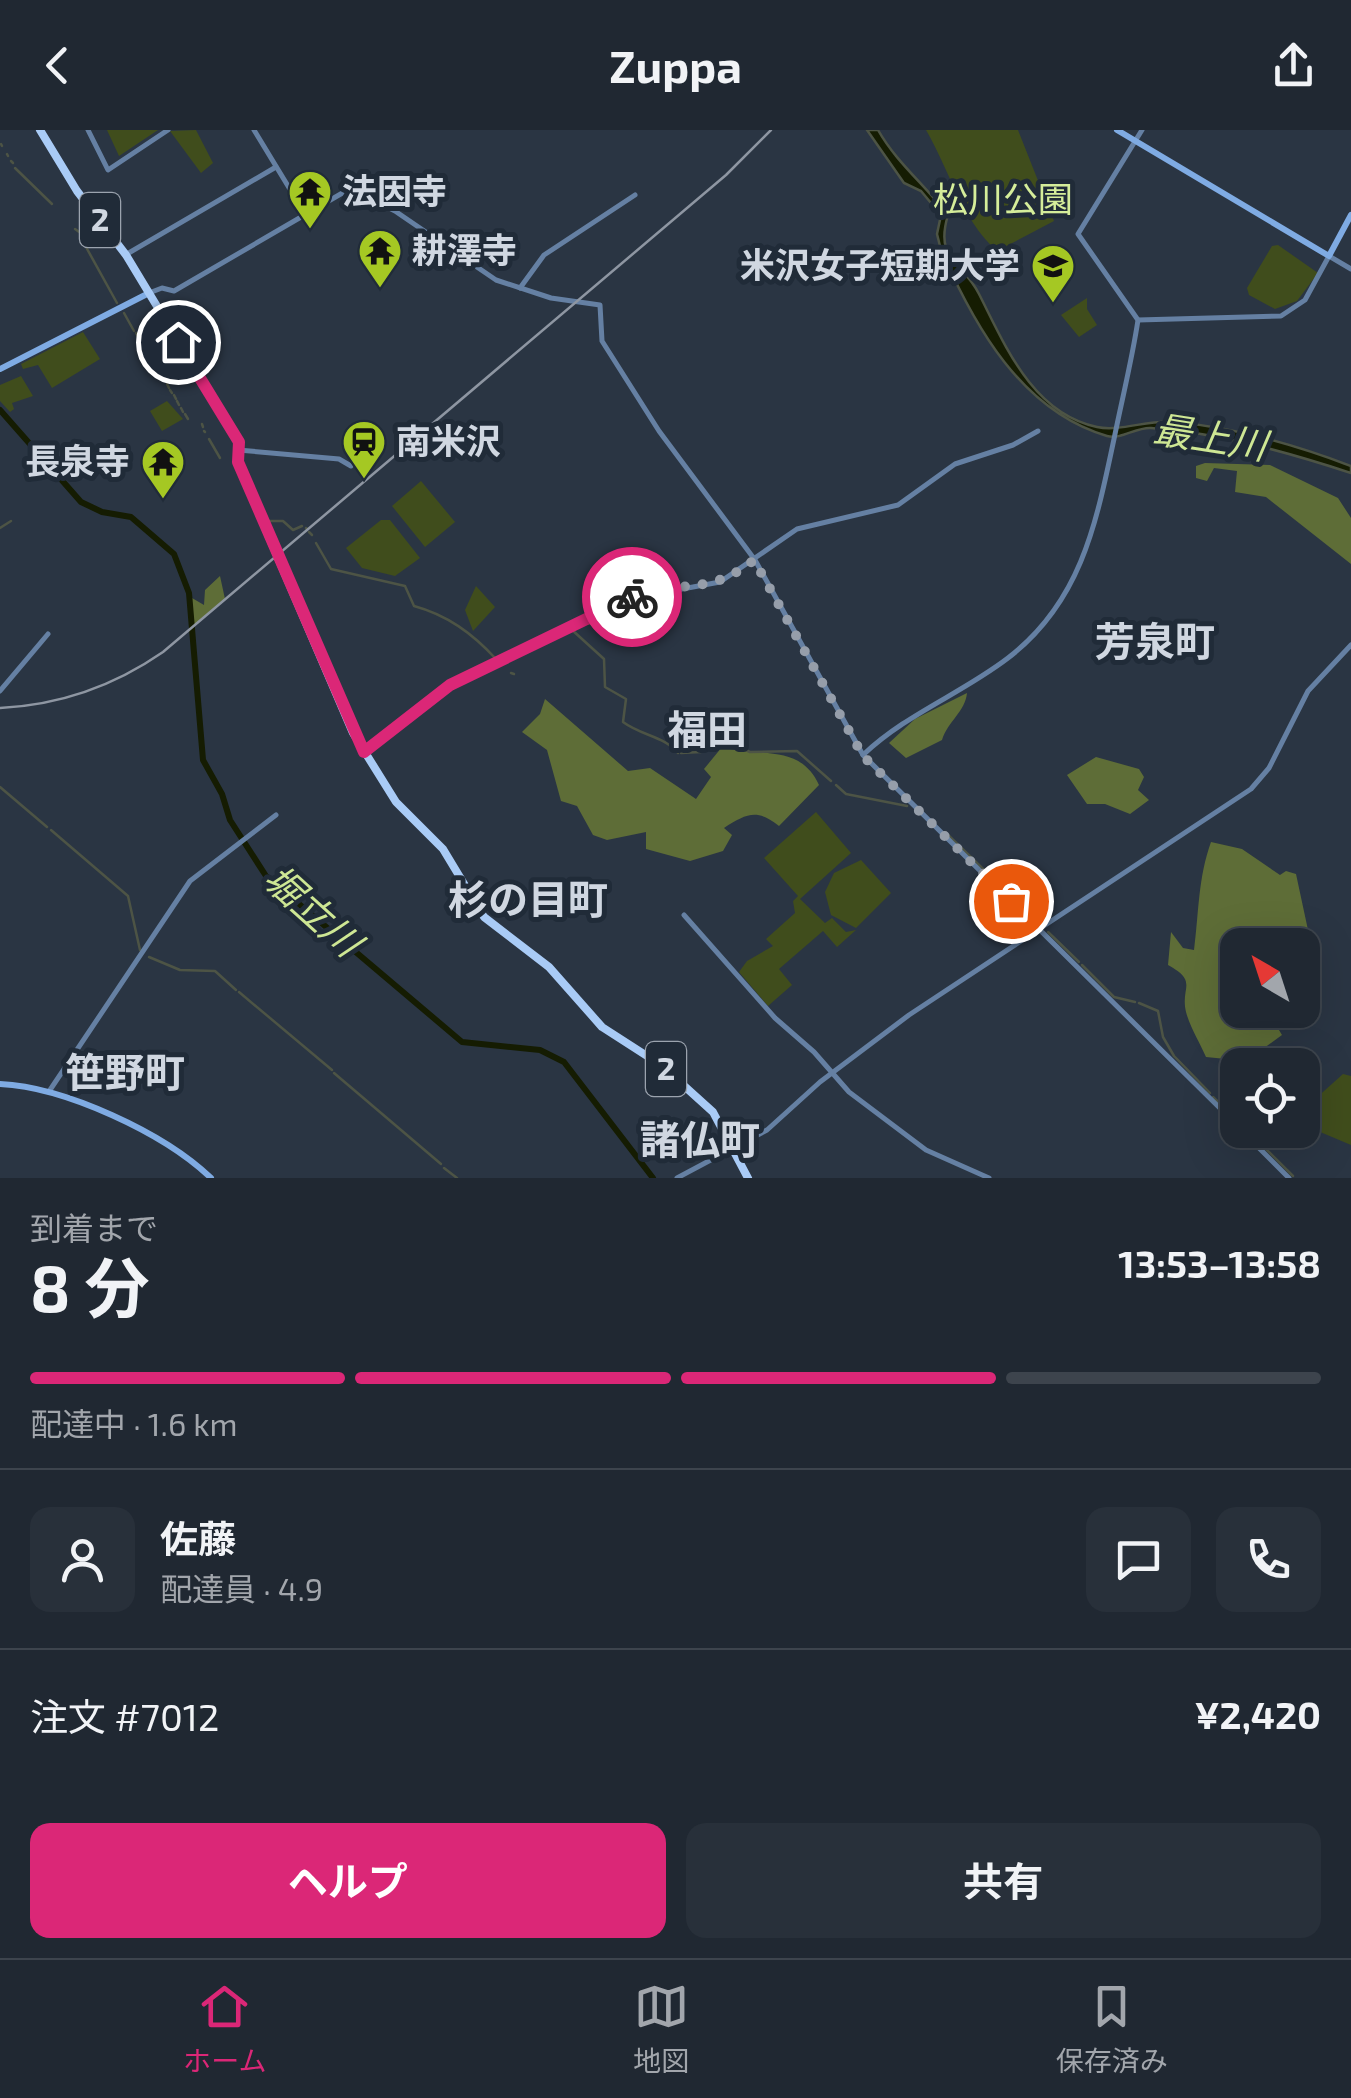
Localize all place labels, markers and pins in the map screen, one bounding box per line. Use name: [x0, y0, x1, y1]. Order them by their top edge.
temple icon: 法因寺: [287, 169, 333, 230]
place label: 法因寺: [342, 169, 447, 211]
temple icon: 耕澤寺: [357, 228, 403, 289]
place label: 耕澤寺: [412, 228, 517, 270]
place label: 米沢女子短期大学: [740, 243, 1020, 285]
school or university icon: 米沢女子短期大学: [1030, 243, 1076, 304]
pin: [136, 300, 221, 385]
station icon: 南米沢: [341, 419, 387, 480]
place label: 南米沢: [396, 419, 501, 461]
place label: 長泉寺: [25, 439, 130, 481]
temple icon: 長泉寺: [140, 439, 186, 500]
pin: [969, 859, 1054, 944]

